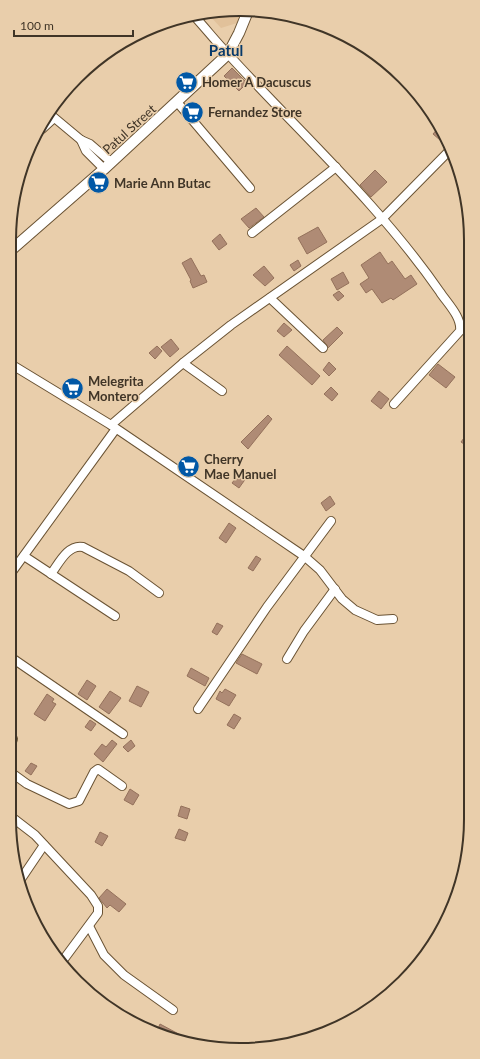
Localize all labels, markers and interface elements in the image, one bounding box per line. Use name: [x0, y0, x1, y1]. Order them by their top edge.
scale bar: [14, 12, 133, 38]
text: 100 m: [20, 18, 54, 33]
district label: Patul: [209, 41, 243, 59]
supermarket icon: Homer A Dacuscus: [174, 69, 200, 95]
place label: Homer A Dacuscus: [202, 74, 311, 90]
supermarket icon: Fernandez Store: [179, 99, 205, 125]
street label: Patul Street: [99, 101, 159, 157]
place label: Fernandez Store: [208, 104, 302, 120]
supermarket icon: Marie Ann Butac: [86, 170, 112, 196]
place label: Marie Ann Butac: [114, 175, 212, 191]
place label: Melegrita Montero: [88, 373, 144, 404]
supermarket icon: Melegrita Montero: [59, 375, 85, 401]
place label: Cherry Mae Manuel: [204, 451, 276, 482]
supermarket icon: Cherry Mae Manuel: [175, 453, 201, 479]

